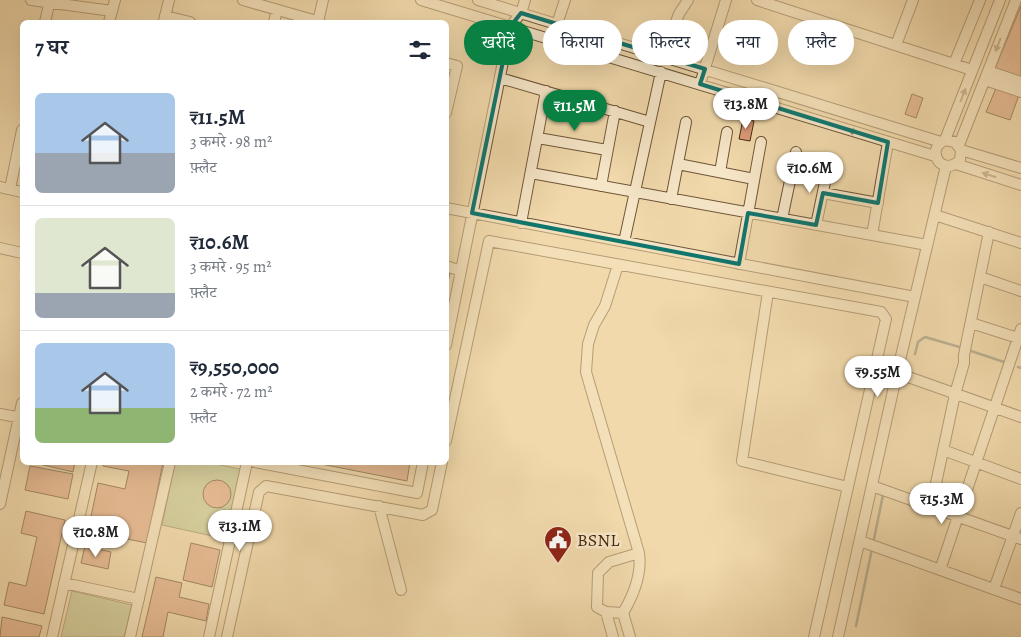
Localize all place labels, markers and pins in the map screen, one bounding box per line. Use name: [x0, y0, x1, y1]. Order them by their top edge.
pin: ₹13.8M: [705, 88, 787, 130]
pin: ₹11.5M: [534, 90, 616, 132]
pin: ₹10.6M: [769, 152, 851, 194]
pin: ₹9.55M: [837, 356, 919, 398]
pin: ₹15.3M: [901, 482, 983, 525]
pin: ₹13.1M: [199, 510, 281, 552]
pin: ₹10.8M: [55, 516, 137, 558]
public building icon: BSNL: [543, 525, 573, 564]
place label: BSNL: [577, 528, 620, 552]

